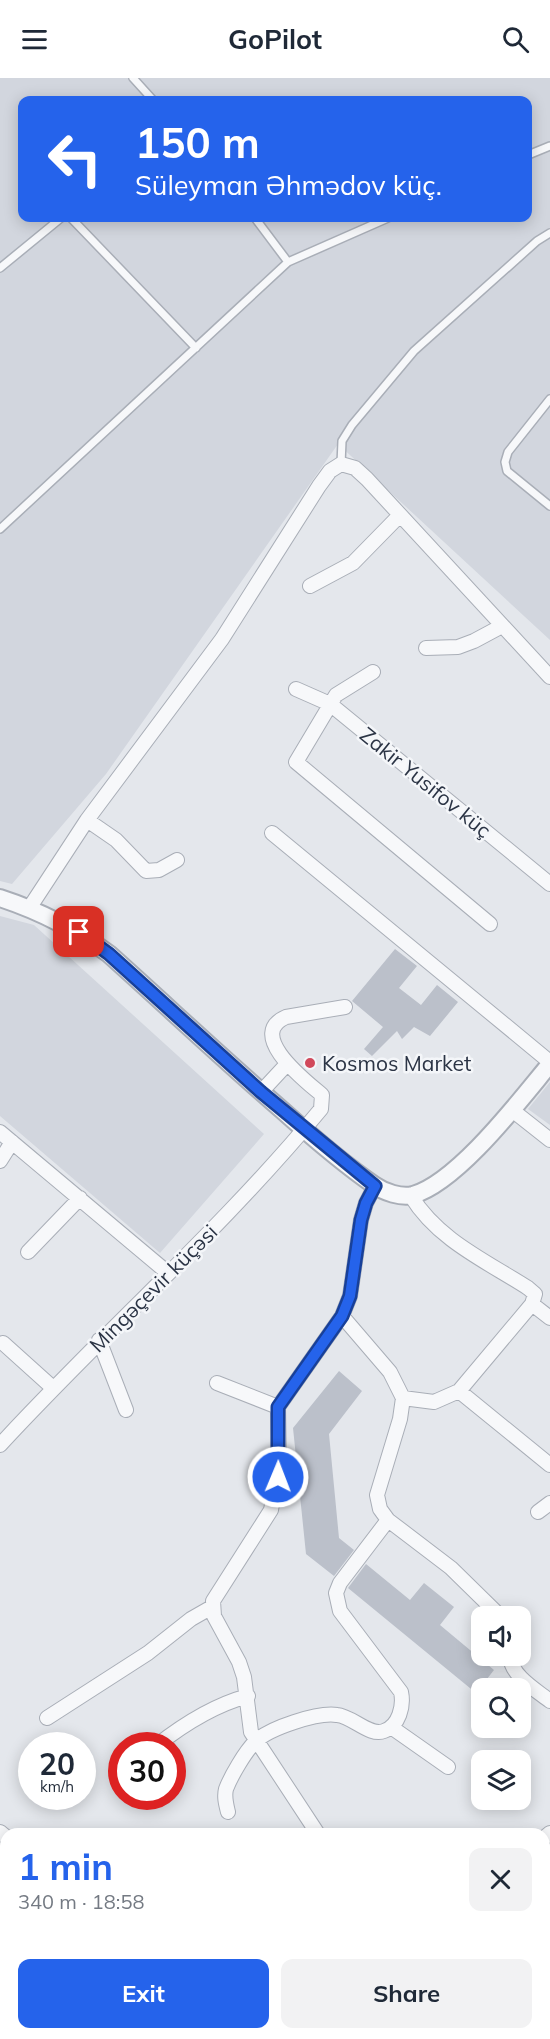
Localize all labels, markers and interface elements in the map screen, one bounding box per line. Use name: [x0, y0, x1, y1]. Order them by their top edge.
text: GoPilot: [228, 22, 322, 56]
icon: menu: [18, 23, 51, 56]
icon: search: [499, 23, 532, 56]
text: 150 m: [135, 116, 260, 169]
icon: left: [36, 120, 114, 198]
text: Süleyman Əhmədov küç.: [135, 168, 442, 202]
street label: Zakir Yusifov küç: [355, 721, 497, 843]
pin: [53, 906, 104, 957]
icon: arrive: [62, 915, 95, 948]
place label: Kosmos Market: [322, 1050, 471, 1076]
marker: Kosmos Market: [303, 1056, 317, 1070]
street label: Mingəçevir küçəsi: [84, 1219, 222, 1357]
position arrow: [246, 1445, 310, 1509]
map controls: [471, 1606, 531, 1810]
button: sound: [471, 1606, 531, 1666]
button: search: [471, 1678, 531, 1738]
speed limit sign: 30: [108, 1732, 186, 1810]
text: 20: [39, 1745, 75, 1783]
button: layers: [471, 1750, 531, 1810]
text: km/h: [40, 1777, 74, 1796]
text: 1 min: [18, 1844, 113, 1889]
button: close: [469, 1848, 532, 1911]
text: 340 m · 18:58: [18, 1889, 144, 1914]
button: Exit: [18, 1959, 269, 2028]
button: Share: [281, 1959, 532, 2028]

